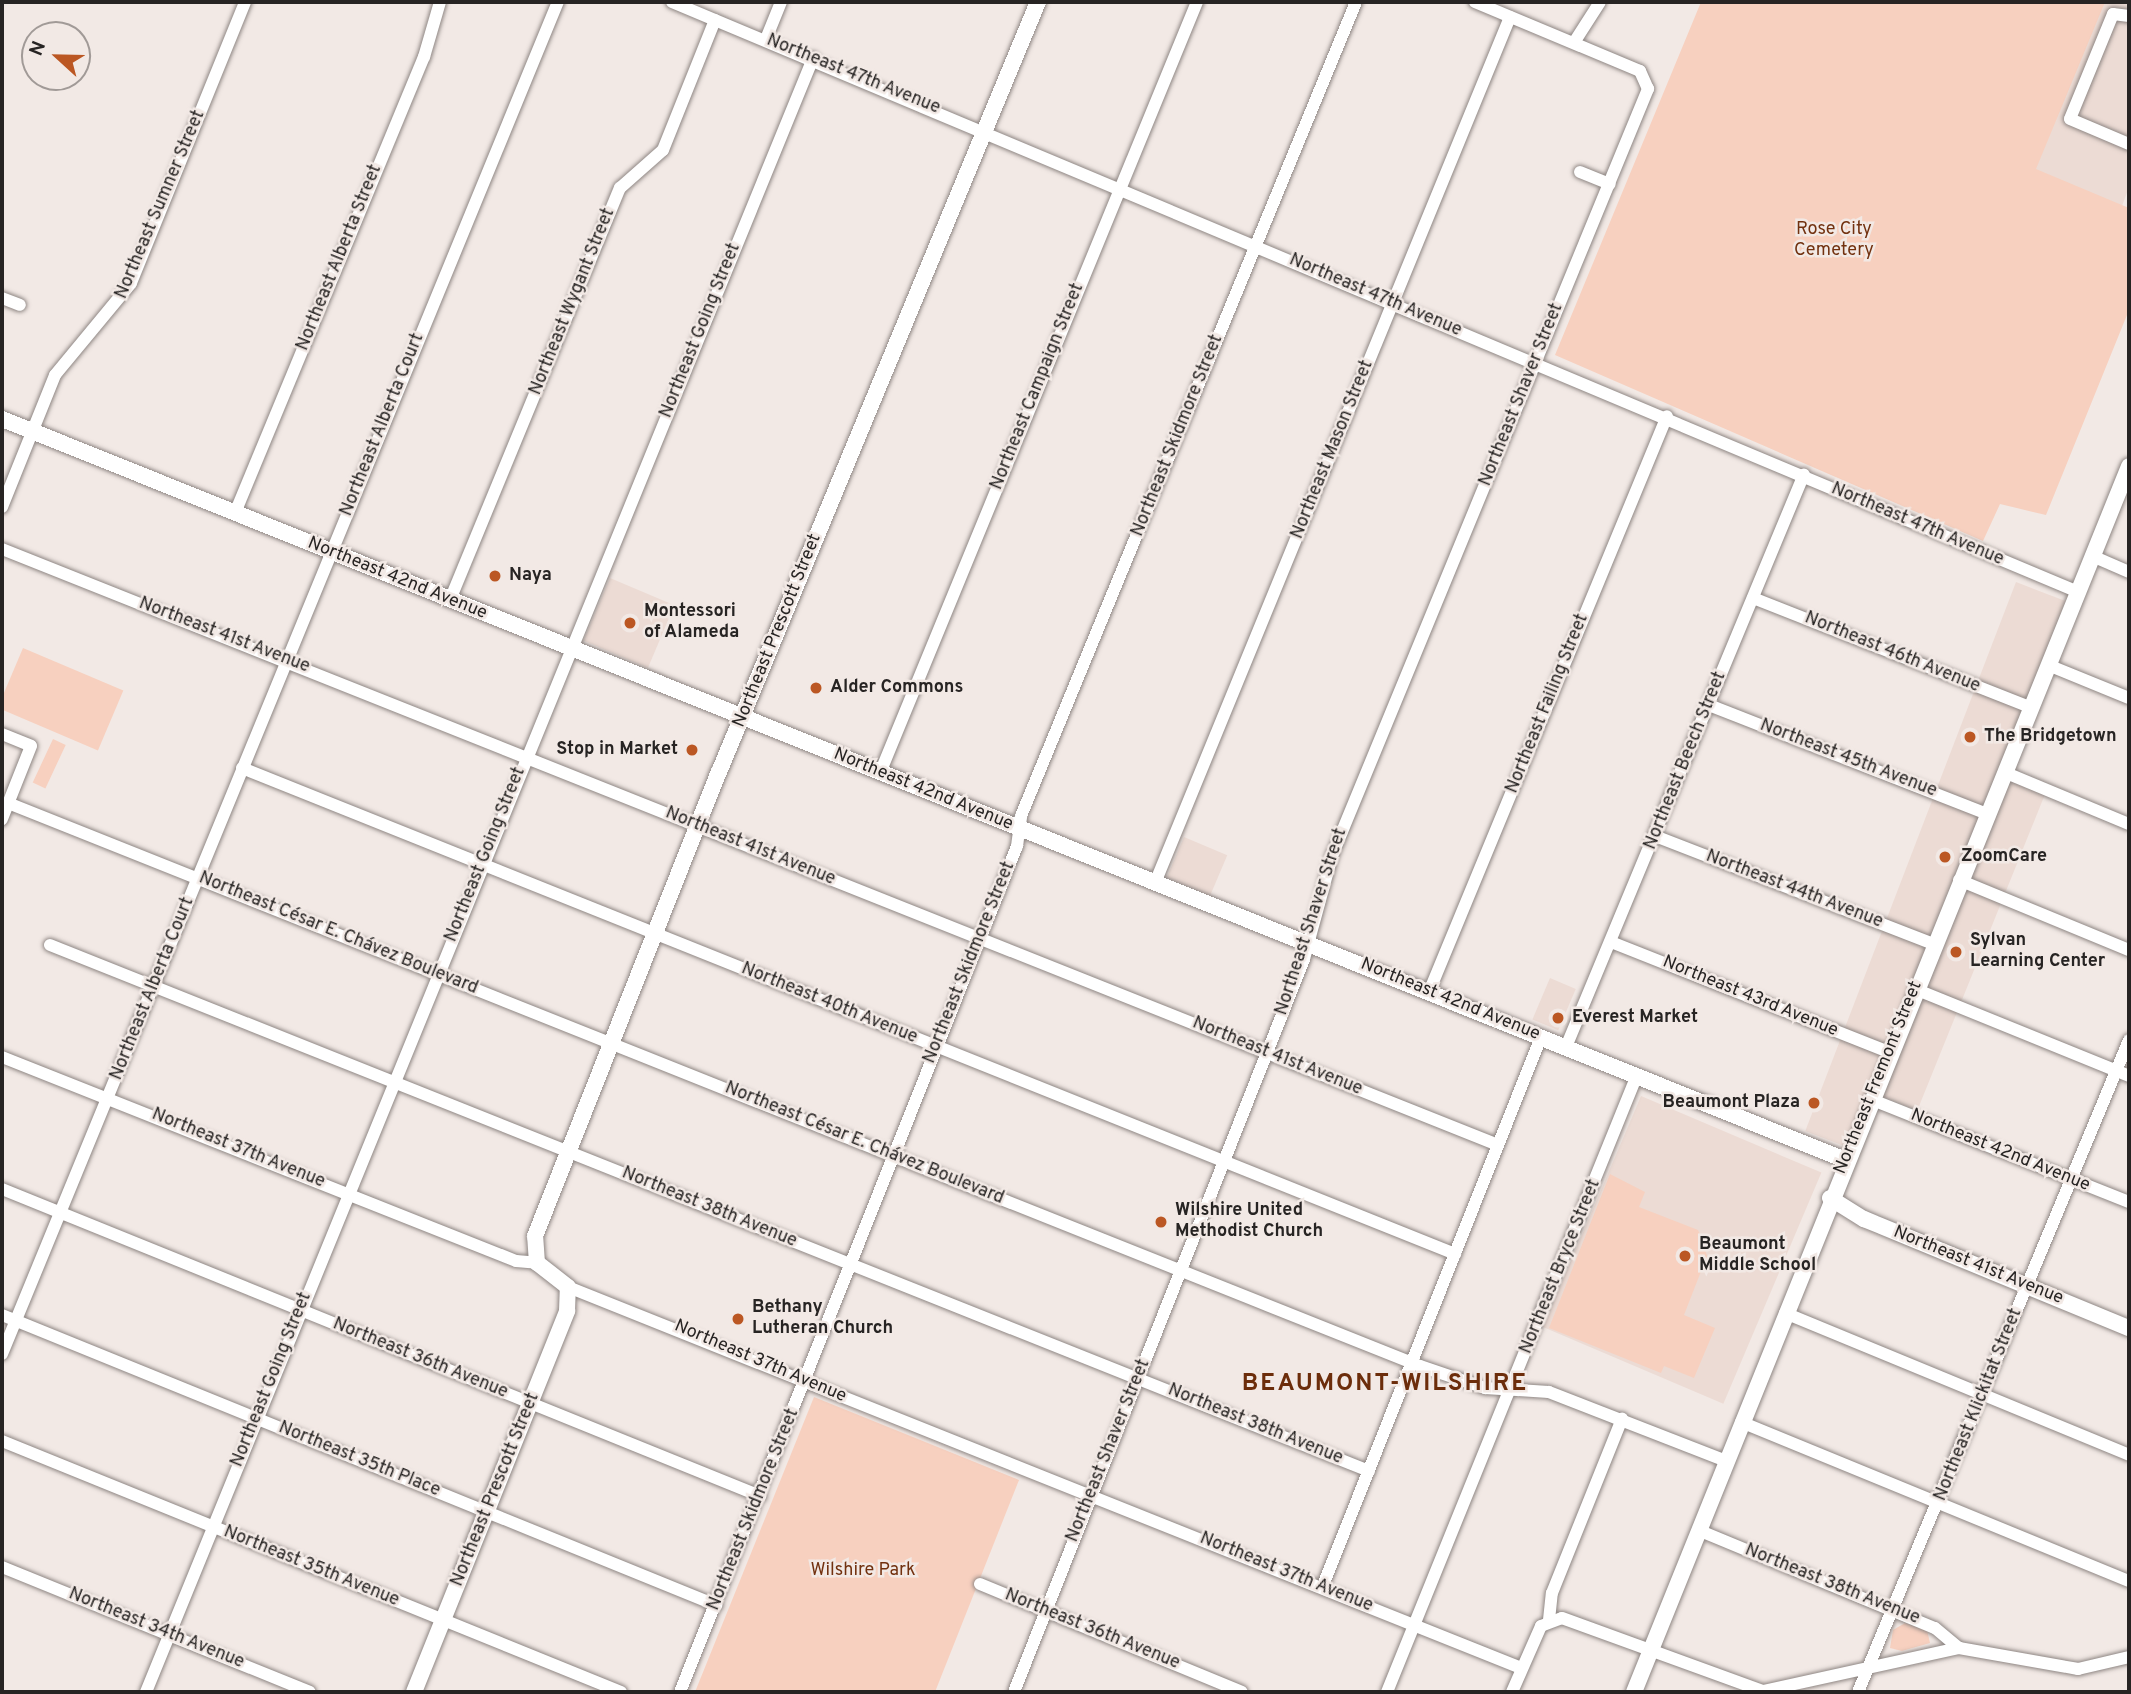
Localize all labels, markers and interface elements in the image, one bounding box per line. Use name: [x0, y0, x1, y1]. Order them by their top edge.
north arrow: [21, 21, 91, 91]
street label: Northeast 47th Avenue: [763, 30, 943, 120]
text: N: [25, 38, 52, 60]
street label: Northeast Sumner Street: [111, 107, 211, 303]
street label: Northeast Alberta Street: [293, 161, 387, 355]
street label: Northeast Wygant Street: [526, 205, 620, 399]
park label: Rose City Cemetery: [1794, 220, 1874, 262]
street label: Northeast Going Street: [656, 240, 746, 422]
street label: Northeast 47th Avenue: [1285, 250, 1465, 342]
street label: Northeast Campaign Street: [987, 281, 1089, 493]
street label: Northeast Shaver Street: [1475, 300, 1569, 490]
street label: Northeast Alberta Court: [336, 330, 430, 520]
street label: Northeast Skidmore Street: [1128, 332, 1228, 540]
street label: Northeast Mason Street: [1287, 358, 1379, 542]
street label: Northeast 47th Avenue: [1827, 479, 2007, 571]
street label: Northeast Prescott Street: [729, 531, 827, 731]
street label: Northeast 42nd Avenue: [304, 533, 490, 625]
place label: Naya: [509, 565, 552, 587]
marker: Naya: [487, 568, 503, 584]
street label: Northeast 41st Avenue: [135, 593, 313, 679]
place label: Montessori of Alameda: [644, 602, 740, 644]
street label: Northeast 46th Avenue: [1801, 608, 1983, 698]
street label: Northeast Failing Street: [1502, 611, 1594, 797]
marker: Montessori of Alameda: [622, 615, 638, 631]
street label: Northeast Beech Street: [1640, 669, 1732, 853]
place label: Alder Commons: [830, 677, 963, 699]
marker: Alder Commons: [808, 680, 824, 696]
street label: Northeast 45th Avenue: [1756, 715, 1940, 803]
place label: The Bridgetown: [1984, 726, 2117, 748]
marker: The Bridgetown: [1962, 729, 1978, 745]
place label: Stop in Market: [556, 739, 678, 761]
marker: Stop in Market: [684, 742, 700, 758]
street label: Northeast 42nd Avenue: [830, 744, 1016, 836]
street label: Northeast Going Street: [441, 764, 531, 946]
street label: Northeast 41st Avenue: [661, 803, 839, 891]
street label: Northeast Shaver Street: [1272, 826, 1352, 1018]
street label: Northeast 44th Avenue: [1702, 846, 1886, 934]
place label: ZoomCare: [1961, 846, 2047, 868]
marker: ZoomCare: [1935, 847, 1955, 867]
street label: Northeast Skidmore Street: [920, 859, 1020, 1067]
street label: Northeast César E. Chávez Boulevard: [195, 868, 481, 1000]
street label: Northeast Alberta Court: [106, 894, 200, 1084]
place label: Sylvan Learning Center: [1970, 931, 2105, 974]
marker: Sylvan Learning Center: [1948, 944, 1964, 960]
street label: Northeast 43rd Avenue: [1659, 952, 1841, 1042]
street label: Northeast 42nd Avenue: [1357, 954, 1543, 1046]
street label: Northeast 40th Avenue: [737, 959, 921, 1049]
street label: Northeast Fremont Street: [1830, 978, 1928, 1178]
place label: Everest Market: [1572, 1007, 1698, 1029]
marker: Everest Market: [1550, 1010, 1566, 1026]
street label: Northeast 41st Avenue: [1188, 1013, 1366, 1101]
street label: Northeast César E. Chávez Boulevard: [721, 1078, 1007, 1210]
place label: Beaumont Plaza: [1662, 1092, 1800, 1114]
marker: Beaumont Plaza: [1806, 1095, 1822, 1111]
street label: Northeast 37th Avenue: [148, 1104, 328, 1194]
street label: Northeast 42nd Avenue: [1907, 1105, 2093, 1197]
street label: Northeast 38th Avenue: [618, 1163, 800, 1253]
street label: Northeast Bryce Street: [1516, 1177, 1606, 1357]
place label: Wilshire United Methodist Church: [1175, 1201, 1323, 1244]
marker: Wilshire United Methodist Church: [1153, 1214, 1169, 1230]
street label: Northeast 41st Avenue: [1889, 1222, 2067, 1310]
place label: Beaumont Middle School: [1699, 1235, 1816, 1278]
marker: Beaumont Middle School: [1677, 1248, 1693, 1264]
street label: Northeast Going Street: [227, 1289, 317, 1471]
place label: Bethany Lutheran Church: [752, 1298, 893, 1340]
street label: Northeast Klickitat Street: [1930, 1305, 2028, 1505]
marker: Bethany Lutheran Church: [730, 1311, 746, 1327]
street label: Northeast 36th Avenue: [329, 1314, 511, 1404]
street label: Northeast 37th Avenue: [670, 1316, 850, 1408]
street label: Northeast Shaver Street: [1062, 1356, 1156, 1546]
district label: BEAUMONT-WILSHIRE: [1244, 1371, 1526, 1399]
street label: Northeast 38th Avenue: [1164, 1380, 1346, 1470]
street label: Northeast Prescott Street: [447, 1390, 545, 1590]
street label: Northeast Skidmore Street: [704, 1406, 804, 1614]
street label: Northeast 35th Place: [275, 1418, 443, 1502]
street label: Northeast 35th Avenue: [220, 1522, 402, 1612]
street label: Northeast 37th Avenue: [1196, 1528, 1376, 1618]
street label: Northeast 38th Avenue: [1741, 1540, 1923, 1630]
park label: Wilshire Park: [810, 1560, 916, 1582]
street label: Northeast 34th Avenue: [65, 1584, 247, 1674]
street label: Northeast 36th Avenue: [1001, 1585, 1183, 1675]

